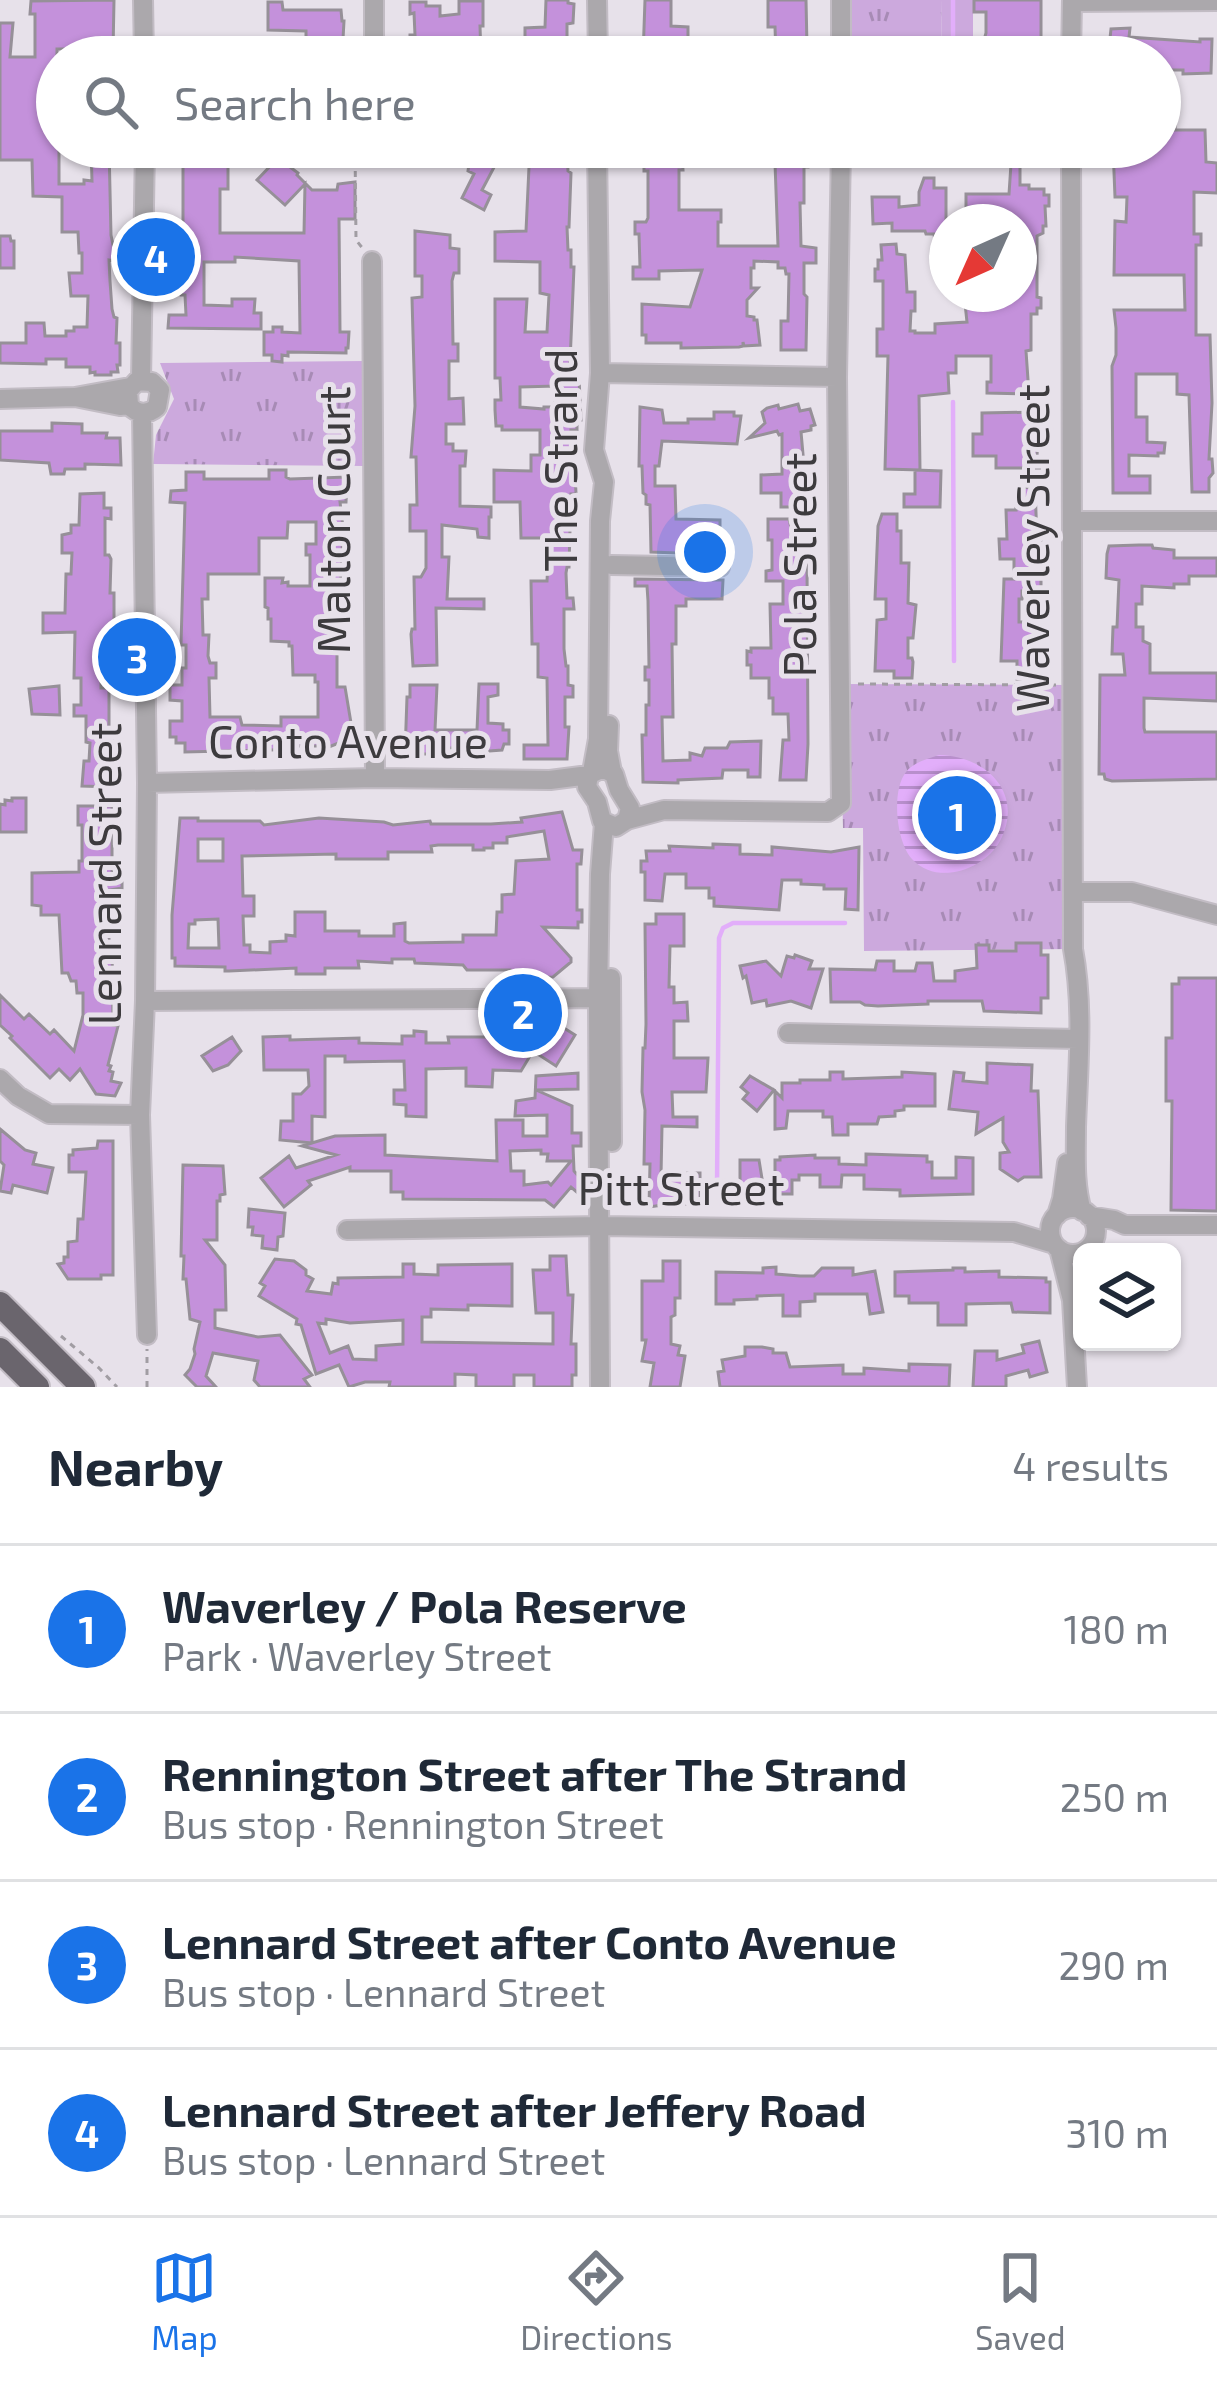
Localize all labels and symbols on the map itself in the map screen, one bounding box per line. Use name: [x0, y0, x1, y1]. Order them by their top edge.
north arrow: [929, 204, 1037, 312]
pin: 4: [117, 212, 195, 302]
street label: The Strand: [532, 348, 586, 572]
street label: Waverley Street: [1004, 384, 1058, 712]
street label: Malton Court: [305, 386, 359, 654]
street label: Pola Street: [771, 452, 825, 678]
your location: [675, 522, 735, 582]
pin: 3: [98, 612, 176, 702]
street label: Conto Avenue: [208, 713, 488, 767]
street label: Lennard Street: [76, 723, 130, 1025]
pin: 1: [918, 770, 996, 860]
pin: 2: [484, 968, 562, 1058]
street label: Pitt Street: [577, 1160, 785, 1214]

